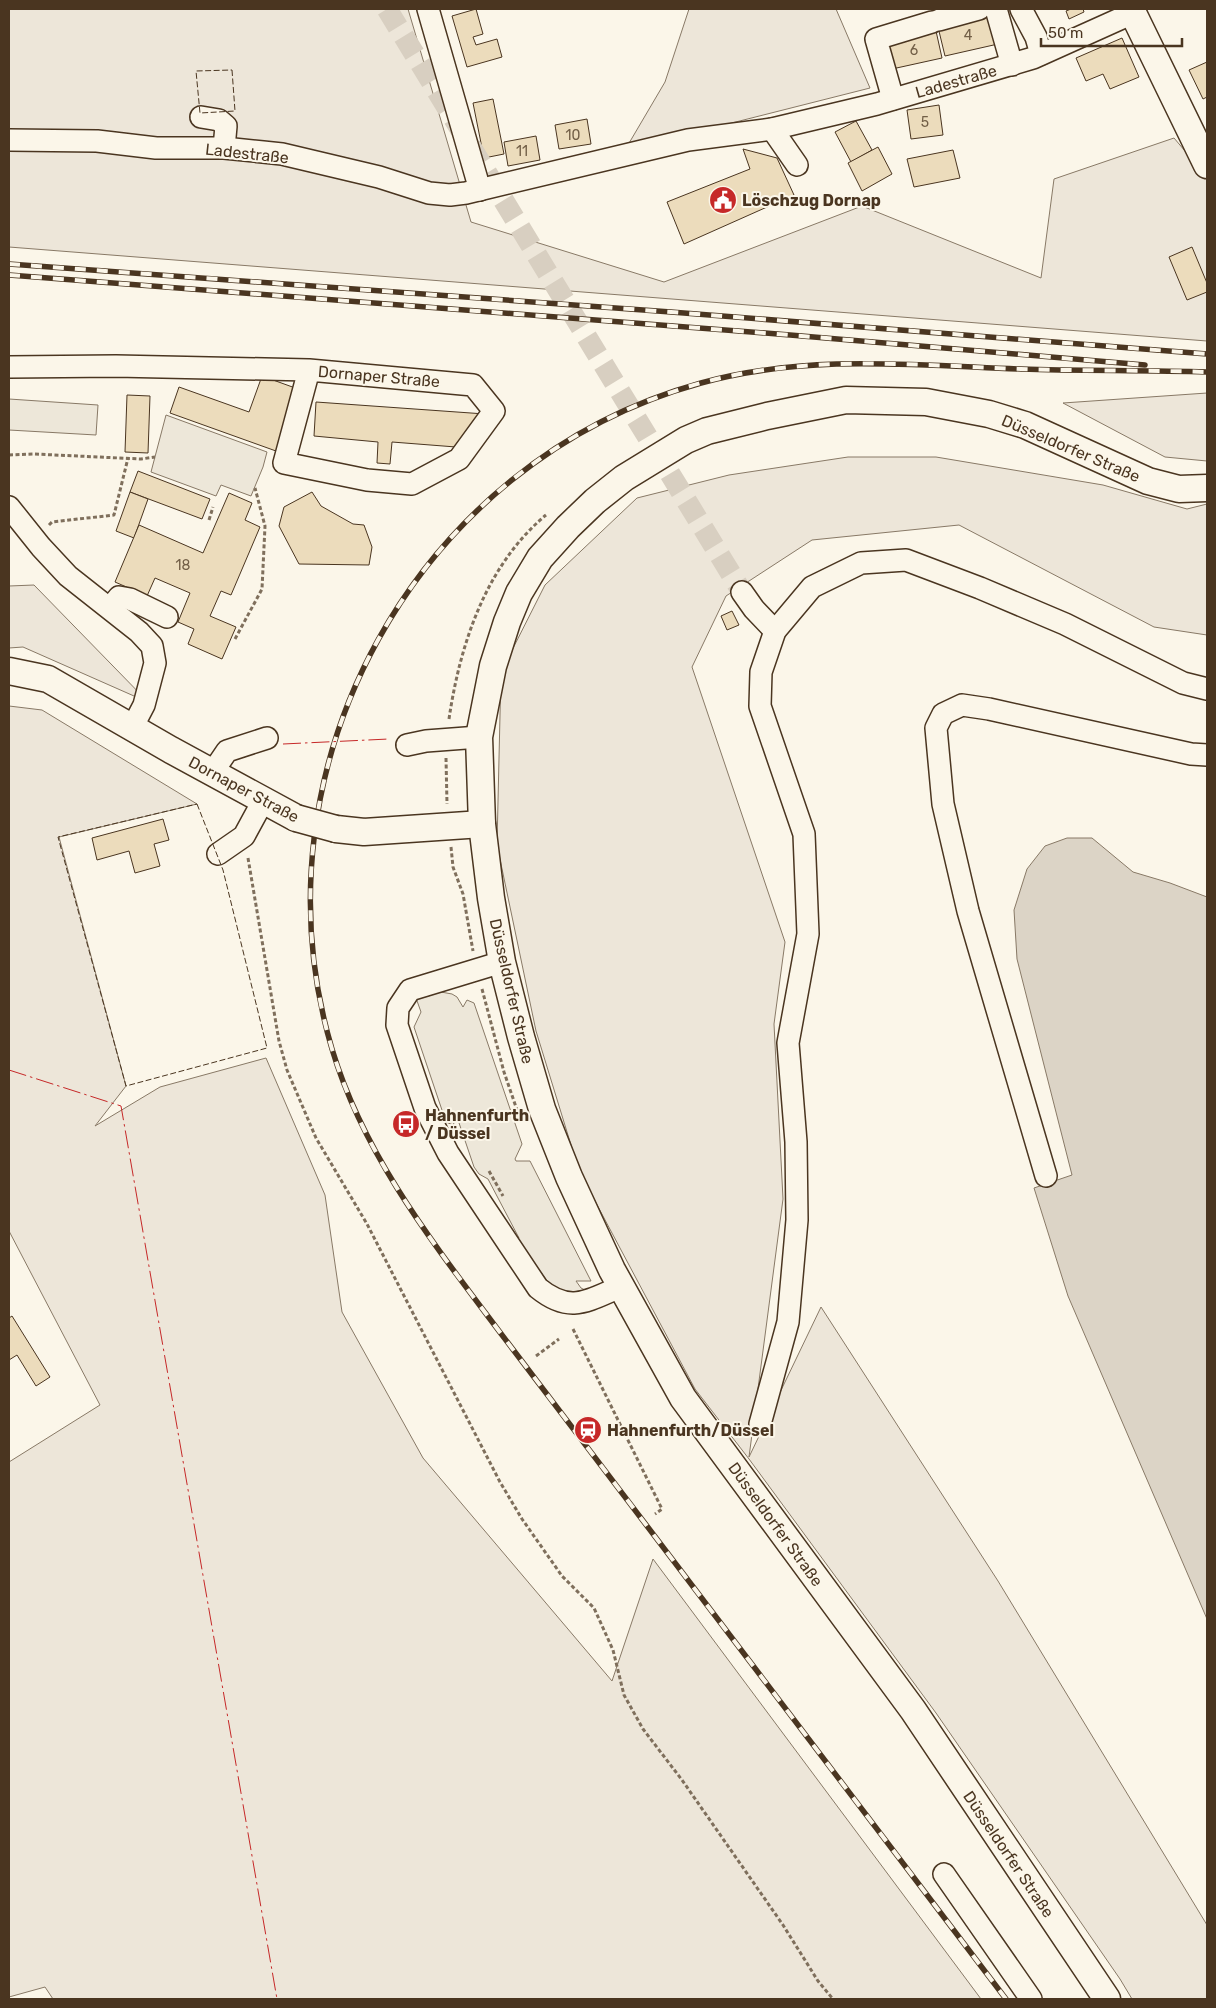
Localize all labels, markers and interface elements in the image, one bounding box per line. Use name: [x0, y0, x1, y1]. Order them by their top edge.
scale bar: [1041, 15, 1182, 47]
text: 50 m: [1048, 24, 1083, 42]
house number: 4: [964, 27, 973, 44]
house number: 6: [910, 42, 918, 59]
street label: Ladestraße: [913, 61, 999, 102]
house number: 5: [921, 114, 929, 131]
house number: 10: [566, 127, 581, 144]
street label: Ladestraße: [204, 140, 290, 167]
house number: 11: [516, 143, 528, 160]
public building icon: Löschzug Dornap: [708, 185, 738, 215]
place label: Löschzug Dornap: [742, 191, 881, 210]
street label: Dornaper Straße: [317, 362, 441, 391]
street label: Düsseldorfer Straße: [999, 411, 1143, 486]
house number: 18: [176, 557, 191, 574]
street label: Dornaper Straße: [185, 752, 302, 827]
street label: Düsseldorfer Straße: [486, 917, 537, 1066]
place label: Hahnenfurth / Düssel: [425, 1106, 529, 1143]
bus stop icon: Hahnenfurth / Düssel: [391, 1109, 421, 1139]
station icon: Hahnenfurth/Düssel: [573, 1415, 603, 1445]
place label: Hahnenfurth/Düssel: [607, 1421, 774, 1440]
street label: Düsseldorfer Straße: [724, 1459, 827, 1590]
street label: Düsseldorfer Straße: [959, 1787, 1058, 1921]

